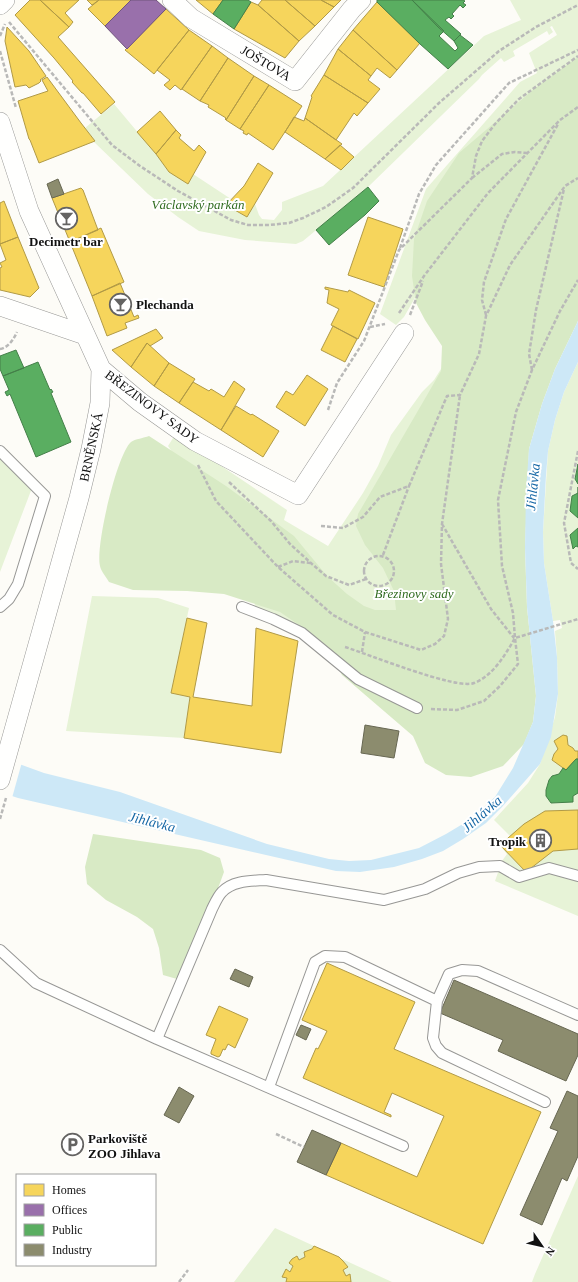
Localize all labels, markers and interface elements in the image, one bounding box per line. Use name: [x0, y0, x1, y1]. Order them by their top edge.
street label: JOŠTOVA: [238, 42, 294, 84]
park label: Václavský parkán: [152, 197, 244, 212]
bar icon: Decimetr bar: [53, 206, 79, 232]
place label: Decimetr bar: [29, 234, 103, 249]
bar icon: Plechanda: [108, 291, 134, 317]
place label: Plechanda: [136, 297, 194, 312]
street label: BŘEZINOVY SADY: [102, 367, 202, 447]
street label: BRNĚNSKÁ: [76, 411, 106, 483]
water label: Jihlávka: [523, 463, 543, 511]
park label: Březinovy sady: [374, 586, 454, 601]
water label: Jihlávka: [459, 793, 505, 835]
water label: Jihlávka: [127, 809, 177, 835]
building icon: Tropik: [528, 828, 554, 854]
place label: Tropik: [488, 834, 527, 849]
place label: Parkoviště ZOO Jihlava: [88, 1131, 161, 1161]
parking icon: Parkoviště ZOO Jihlava: [59, 1132, 85, 1158]
legend: [16, 1174, 156, 1266]
text: Homes: [52, 1183, 86, 1197]
text: Offices: [52, 1203, 87, 1217]
text: Public: [52, 1223, 83, 1237]
north arrow: [522, 1226, 562, 1266]
text: Industry: [52, 1243, 92, 1257]
text: N: [543, 1245, 557, 1258]

